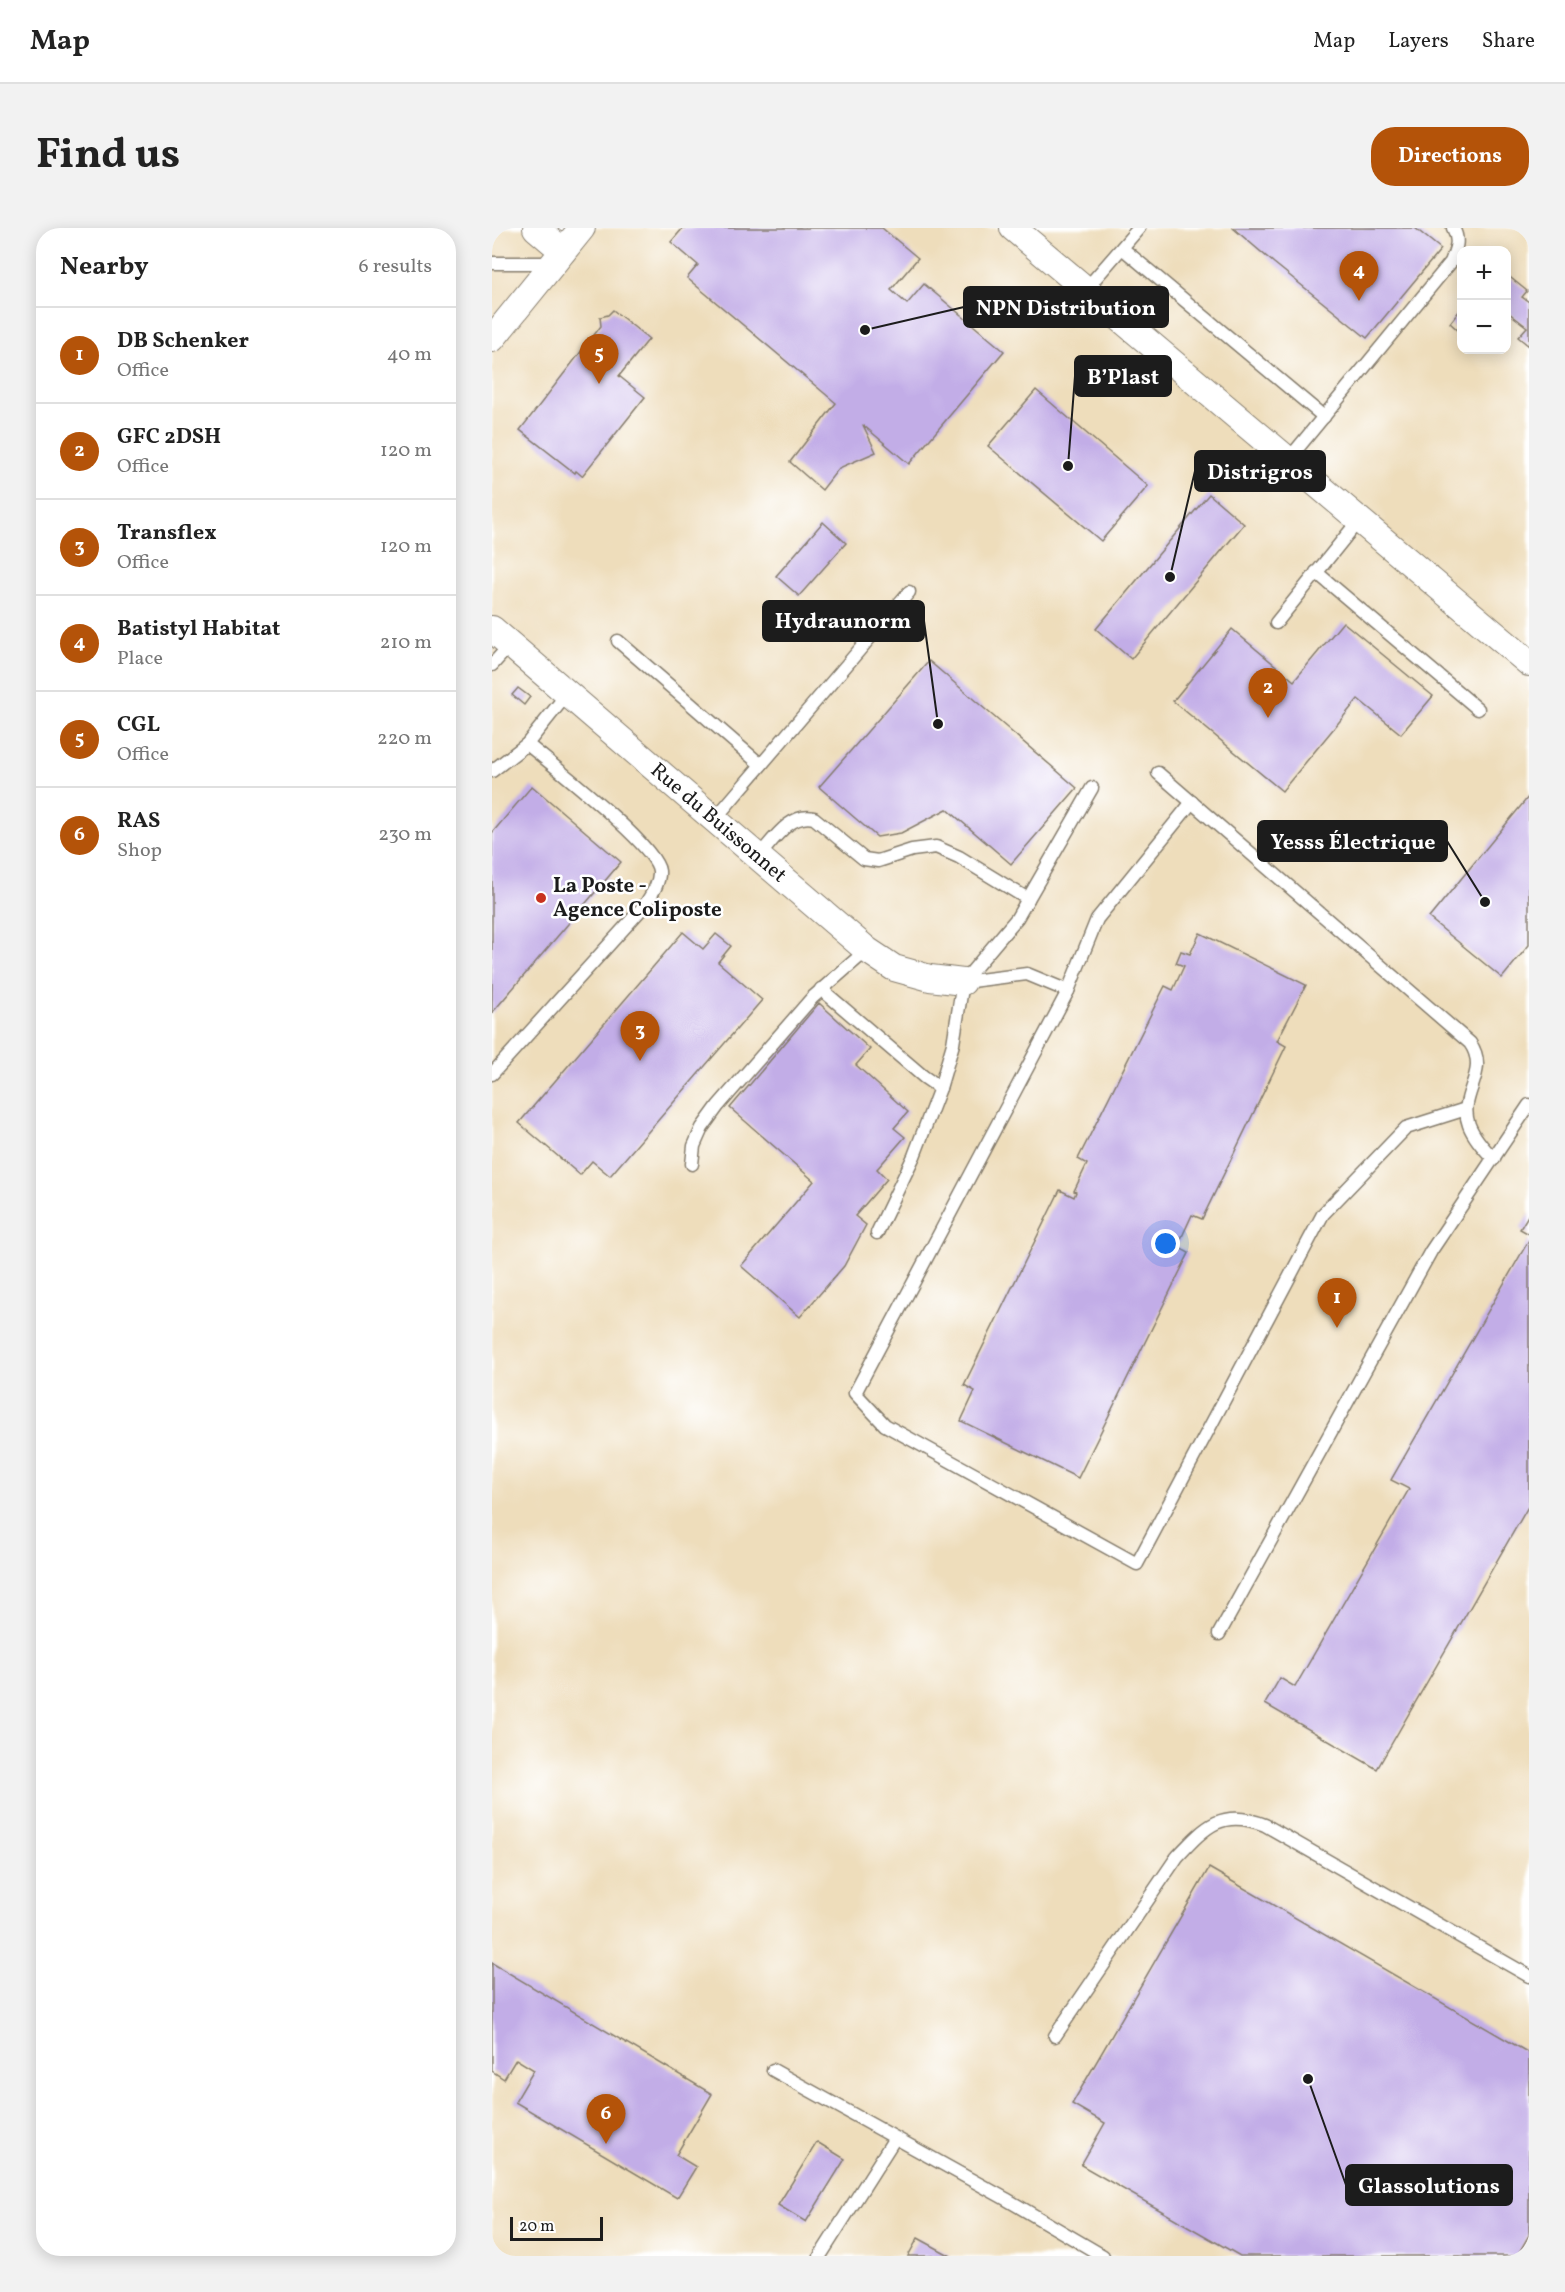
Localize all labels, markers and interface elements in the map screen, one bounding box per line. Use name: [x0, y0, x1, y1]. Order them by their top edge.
text: Map: [30, 22, 90, 61]
text: Map: [1313, 27, 1355, 56]
text: Layers: [1388, 27, 1449, 56]
text: Share: [1482, 27, 1535, 56]
text: Find us: [36, 127, 180, 186]
button: Directions: [1371, 127, 1529, 186]
map controls: [1457, 246, 1511, 354]
button: +: [1457, 246, 1511, 300]
text: Nearby: [60, 249, 149, 285]
pin: 4: [1340, 251, 1378, 301]
text: 6 results: [359, 253, 432, 281]
callout: NPN Distribution: [964, 287, 1168, 327]
text: NPN Distribution: [976, 294, 1156, 325]
button: −: [1457, 300, 1511, 354]
text: DB Schenker: [117, 326, 249, 357]
pin: 5: [580, 334, 618, 384]
text: 1: [75, 341, 84, 369]
text: 40 m: [387, 341, 432, 369]
callout: B’Plast: [1075, 356, 1171, 396]
text: Office: [117, 357, 169, 385]
text: B’Plast: [1087, 363, 1159, 394]
text: GFC 2DSH: [117, 422, 221, 453]
text: 2: [74, 437, 85, 465]
text: 120 m: [380, 437, 432, 465]
callout: Distrigros: [1195, 451, 1325, 491]
text: Office: [117, 453, 169, 481]
text: Distrigros: [1207, 458, 1313, 489]
text: Transflex: [117, 518, 217, 549]
text: 3: [74, 533, 85, 561]
text: 120 m: [380, 533, 432, 561]
text: Office: [117, 549, 169, 577]
callout: Hydraunorm: [763, 601, 924, 641]
text: Hydraunorm: [775, 607, 911, 638]
text: Batistyl Habitat: [117, 614, 280, 645]
text: 4: [73, 629, 86, 657]
text: 210 m: [380, 629, 432, 657]
text: Place: [117, 645, 163, 673]
pin: 2: [1248, 668, 1288, 718]
text: CGL: [117, 710, 160, 741]
text: 5: [75, 725, 84, 753]
text: 220 m: [377, 725, 432, 753]
text: Office: [117, 741, 169, 769]
street label: Rue du Buissonnet: [644, 756, 793, 889]
text: RAS: [117, 806, 160, 837]
text: 6: [74, 821, 85, 849]
text: 230 m: [378, 821, 432, 849]
callout: Yesss Électrique: [1258, 821, 1447, 861]
text: Yesss Électrique: [1270, 828, 1436, 859]
text: Shop: [117, 837, 162, 865]
place label: La Poste - Agence Coliposte: [553, 872, 722, 925]
marker: La Poste - Agence Coliposte: [534, 891, 548, 905]
pin: 3: [620, 1012, 660, 1061]
your location: [1151, 1229, 1180, 1258]
pin: 1: [1318, 1278, 1356, 1328]
pin: 6: [586, 2094, 626, 2144]
callout: Glassolutions: [1346, 2165, 1512, 2205]
text: Glassolutions: [1358, 2172, 1500, 2203]
scale bar: [510, 2214, 603, 2242]
text: 20 m: [519, 2216, 554, 2238]

